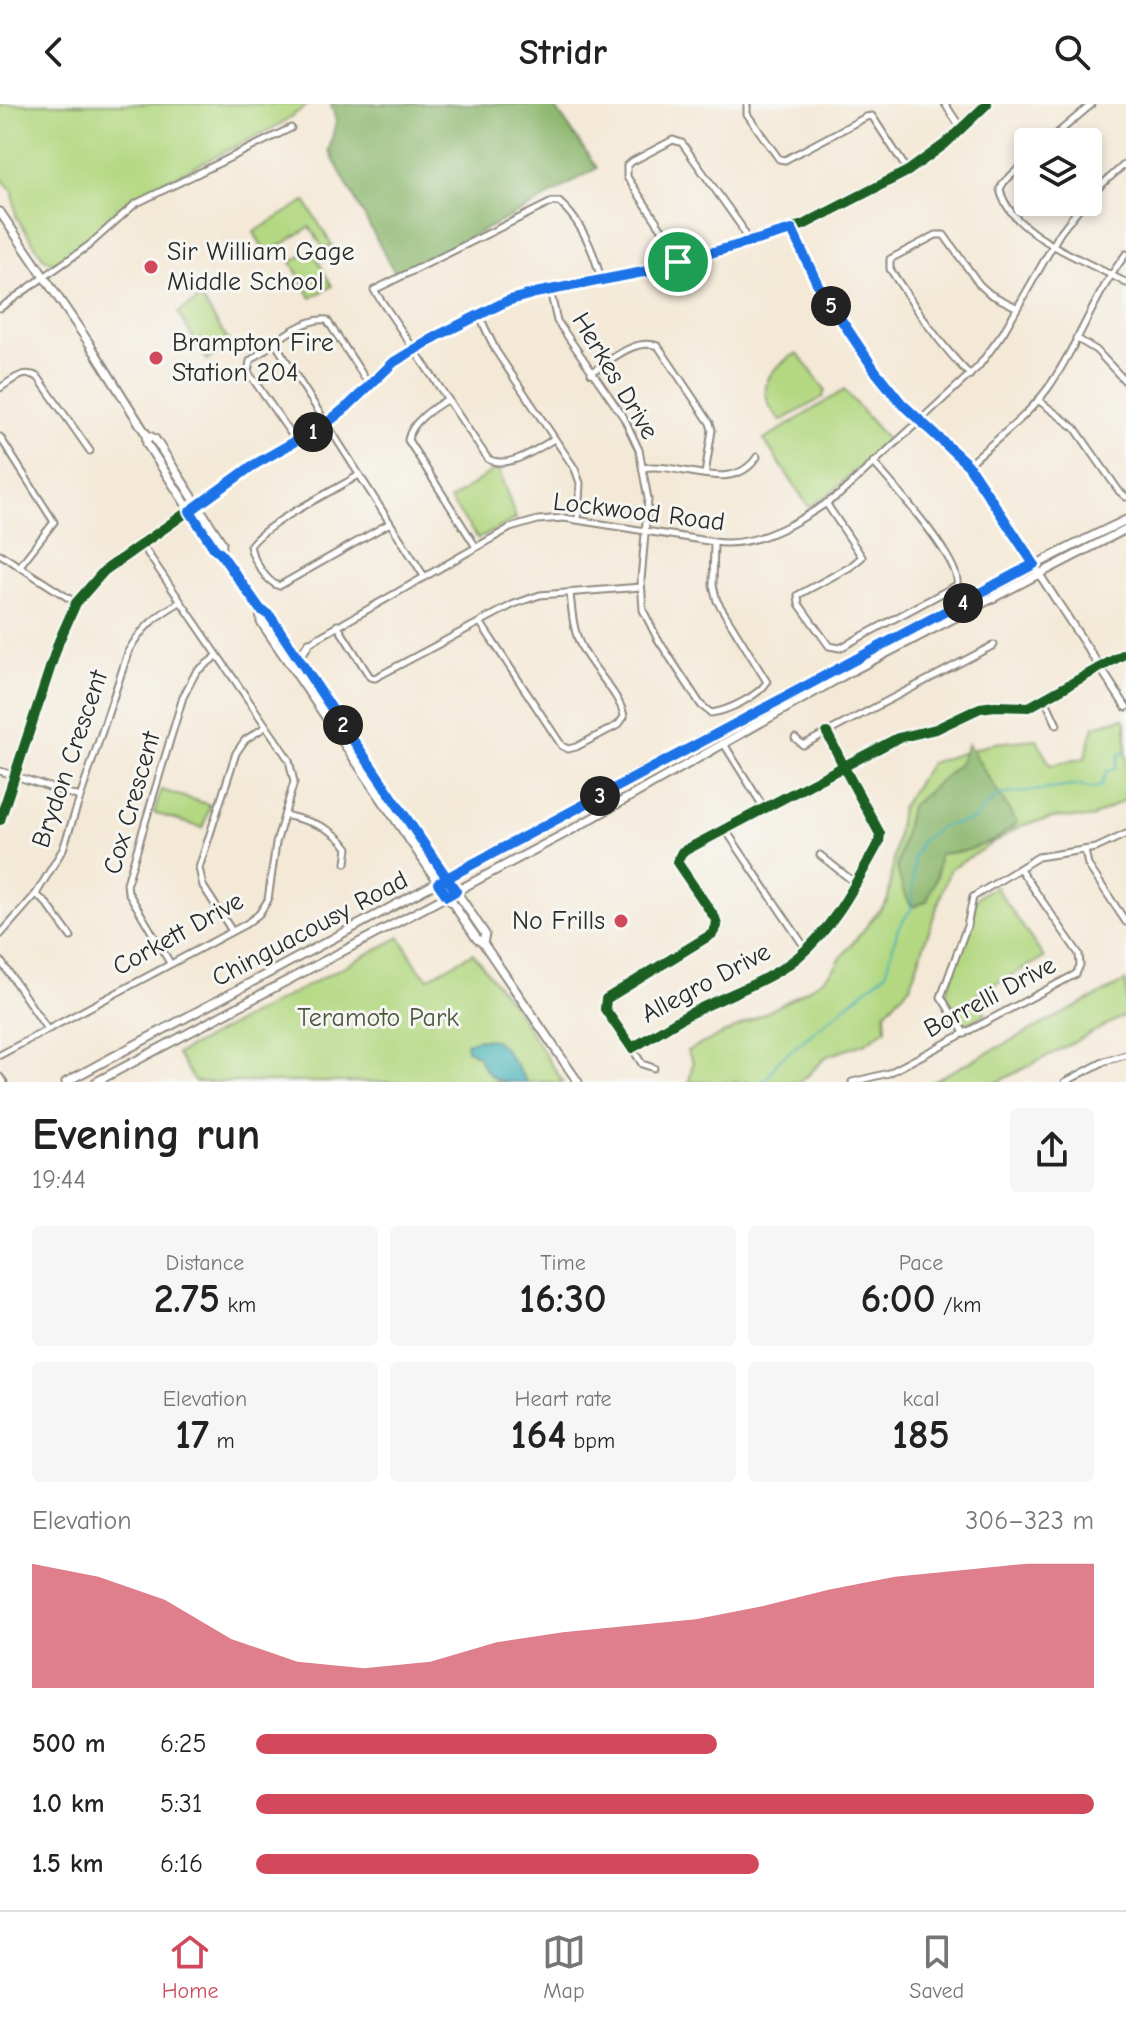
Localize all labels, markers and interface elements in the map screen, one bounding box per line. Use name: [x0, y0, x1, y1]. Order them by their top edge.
icon: back: [32, 30, 76, 74]
icon: search: [1050, 30, 1094, 74]
text: Stridr: [519, 32, 607, 73]
map controls: [1014, 128, 1102, 216]
button: layers: [1014, 128, 1102, 216]
pin: [644, 228, 712, 296]
place label: Sir William Gage Middle School: [167, 237, 354, 297]
icon: arrive: [656, 240, 700, 284]
marker: Sir William Gage Middle School: [142, 258, 160, 276]
pin: 5: [811, 286, 851, 326]
text: 5: [825, 293, 837, 319]
street label: Herkes Drive: [565, 307, 665, 445]
place label: Brampton Fire Station 204: [172, 328, 334, 388]
marker: Brampton Fire Station 204: [147, 349, 165, 367]
pin: 1: [293, 412, 333, 452]
text: 1: [309, 419, 317, 445]
street label: Lockwood Road: [552, 487, 726, 537]
pin: 4: [943, 583, 983, 623]
text: 4: [958, 590, 968, 616]
street label: Brydon Crescent: [26, 665, 115, 851]
pin: 2: [323, 705, 363, 745]
text: 2: [338, 712, 348, 738]
street label: Cox Crescent: [97, 727, 167, 878]
pin: 3: [580, 776, 620, 816]
text: 3: [595, 783, 605, 809]
street label: Chinguacousy Road: [207, 865, 413, 993]
street label: Corkett Drive: [107, 886, 249, 982]
place label: No Frills: [512, 906, 605, 936]
marker: No Frills: [612, 912, 630, 930]
street label: Allegro Drive: [636, 937, 776, 1029]
street label: Borrelli Drive: [919, 950, 1061, 1044]
park label: Teramoto Park: [297, 1003, 459, 1033]
button: share: [1010, 1108, 1094, 1192]
text: Evening run: [32, 1109, 260, 1160]
text: 19:44: [32, 1165, 86, 1195]
text: Distance: [166, 1250, 244, 1276]
text: Time: [540, 1250, 586, 1276]
text: Pace: [899, 1250, 943, 1276]
text: 2.75: [154, 1276, 220, 1322]
text: 16:30: [519, 1276, 607, 1322]
text: 6:00: [861, 1276, 936, 1322]
text: km: [220, 1292, 256, 1318]
text: /km: [936, 1292, 981, 1318]
text: Elevation: [163, 1386, 247, 1412]
text: Heart rate: [515, 1386, 612, 1412]
text: kcal: [903, 1386, 939, 1412]
text: 17: [175, 1412, 209, 1458]
text: 164: [511, 1412, 566, 1458]
text: 185: [892, 1412, 950, 1458]
text: m: [209, 1428, 235, 1454]
text: bpm: [566, 1428, 615, 1454]
text: Elevation: [32, 1506, 132, 1536]
text: 306–323 m: [965, 1506, 1094, 1536]
text: 500 m: [32, 1729, 106, 1759]
text: 6:25: [160, 1729, 207, 1759]
text: 1.0 km: [32, 1789, 104, 1819]
text: 5:31: [160, 1789, 202, 1819]
text: 1.5 km: [32, 1849, 103, 1879]
text: 6:16: [160, 1849, 203, 1879]
tab: Home: [162, 1930, 218, 2004]
tab: Map: [542, 1930, 586, 2004]
tab: Saved: [909, 1930, 964, 2004]

